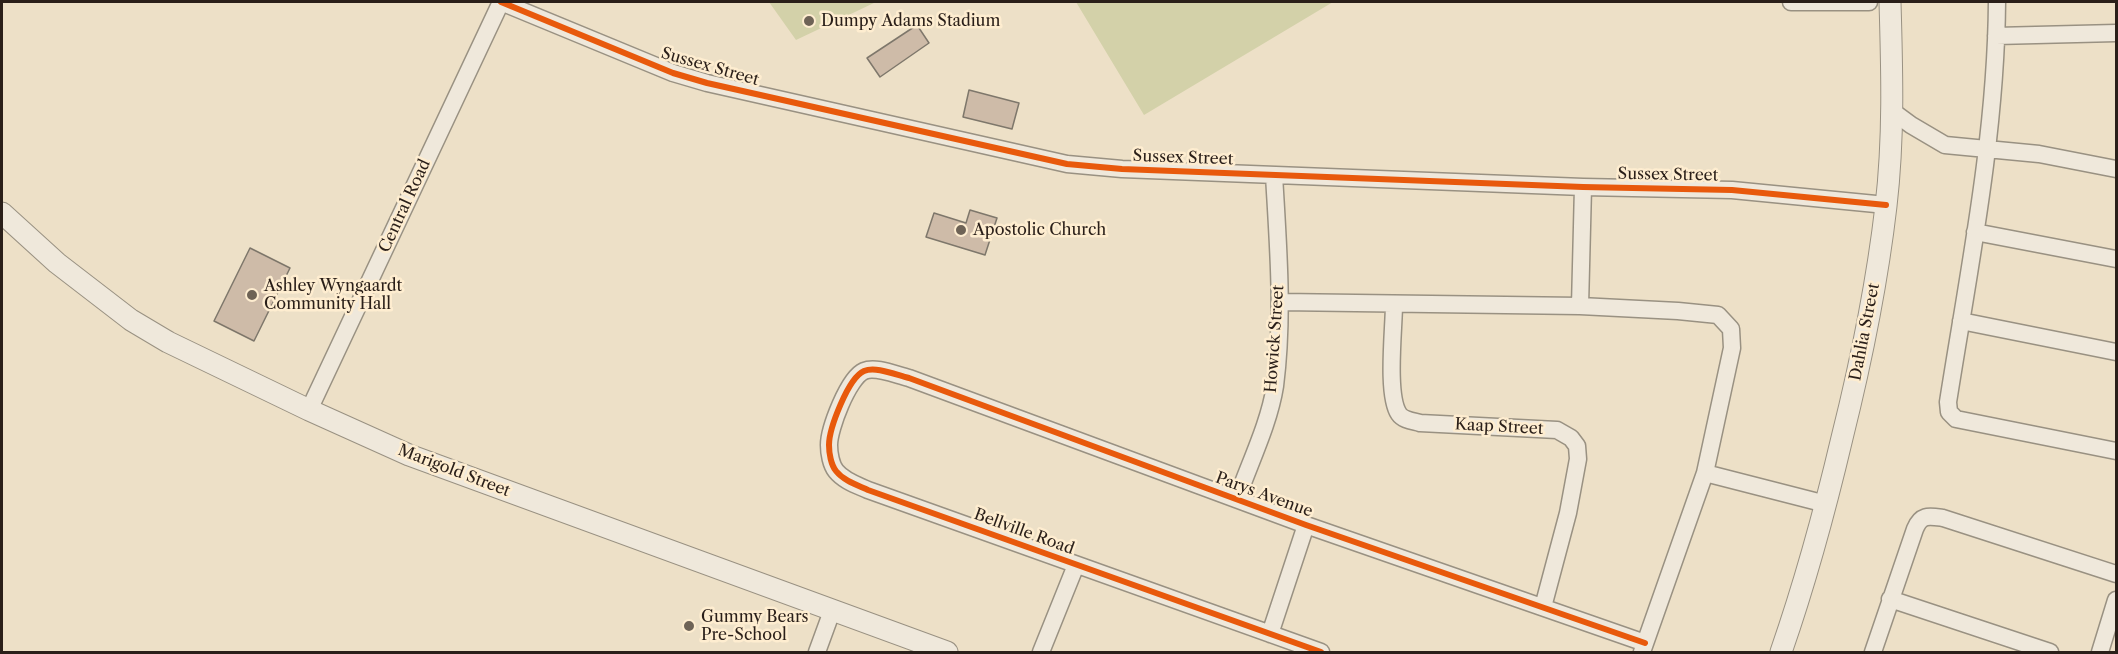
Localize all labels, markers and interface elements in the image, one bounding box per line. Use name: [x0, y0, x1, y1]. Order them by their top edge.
place label: Dumpy Adams Stadium: [821, 11, 1000, 31]
marker: Dumpy Adams Stadium: [802, 14, 816, 28]
street label: Sussex Street: [659, 44, 761, 90]
street label: Sussex Street: [1132, 147, 1234, 169]
street label: Central Road: [375, 156, 435, 256]
street label: Sussex Street: [1618, 165, 1718, 185]
place label: Apostolic Church: [973, 220, 1106, 240]
marker: Apostolic Church: [954, 223, 968, 237]
place label: Ashley Wyngaardt Community Hall: [264, 276, 402, 314]
street label: Dahlia Street: [1846, 282, 1884, 382]
street label: Howick Street: [1262, 284, 1288, 394]
marker: Ashley Wyngaardt Community Hall: [245, 288, 259, 302]
street label: Kaap Street: [1454, 415, 1544, 439]
street label: Marigold Street: [395, 441, 513, 501]
street label: Parys Avenue: [1213, 468, 1315, 522]
street label: Bellville Road: [971, 505, 1077, 559]
place label: Gummy Bears Pre-School: [701, 607, 809, 645]
marker: Gummy Bears Pre-School: [682, 619, 696, 633]

